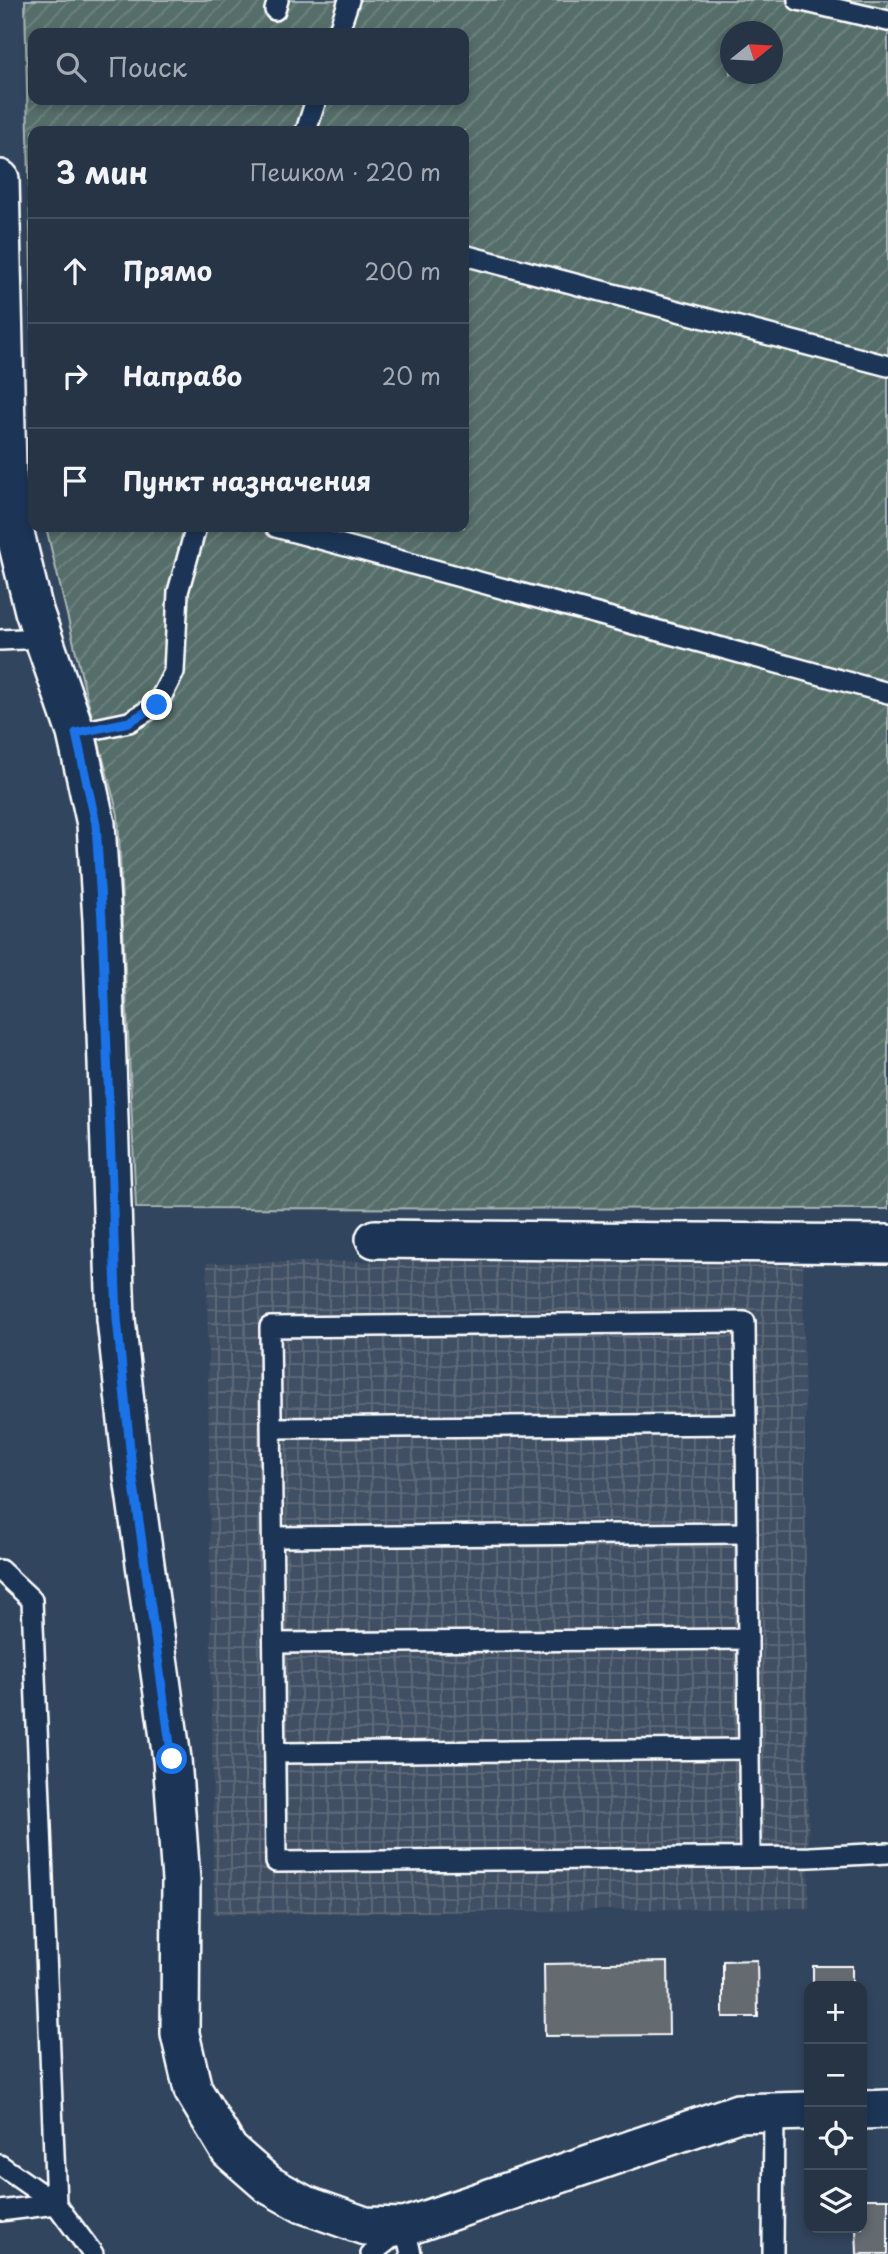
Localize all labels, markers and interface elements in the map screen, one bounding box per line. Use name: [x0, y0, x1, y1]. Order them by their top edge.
north arrow: [720, 21, 783, 84]
search box: [28, 28, 469, 105]
text: Поиск: [108, 47, 187, 86]
icon: search: [52, 48, 90, 86]
text: 3 мин: [56, 149, 148, 194]
text: Пешком · 220 m: [250, 154, 441, 189]
text: Прямо: [123, 251, 212, 290]
icon: ahead: [56, 252, 94, 290]
text: 200 m: [364, 253, 441, 288]
text: Направо: [123, 356, 242, 395]
icon: right: [56, 357, 94, 395]
text: 20 m: [382, 358, 441, 393]
text: Пункт назначения: [123, 461, 371, 500]
icon: arrive: [56, 462, 94, 500]
route end: [141, 689, 172, 720]
route start: [156, 1743, 187, 1774]
map controls: [804, 1981, 867, 2233]
button: +: [804, 1981, 867, 2044]
button: −: [804, 2044, 867, 2107]
button: locate: [804, 2107, 867, 2170]
button: layers: [804, 2170, 867, 2233]

